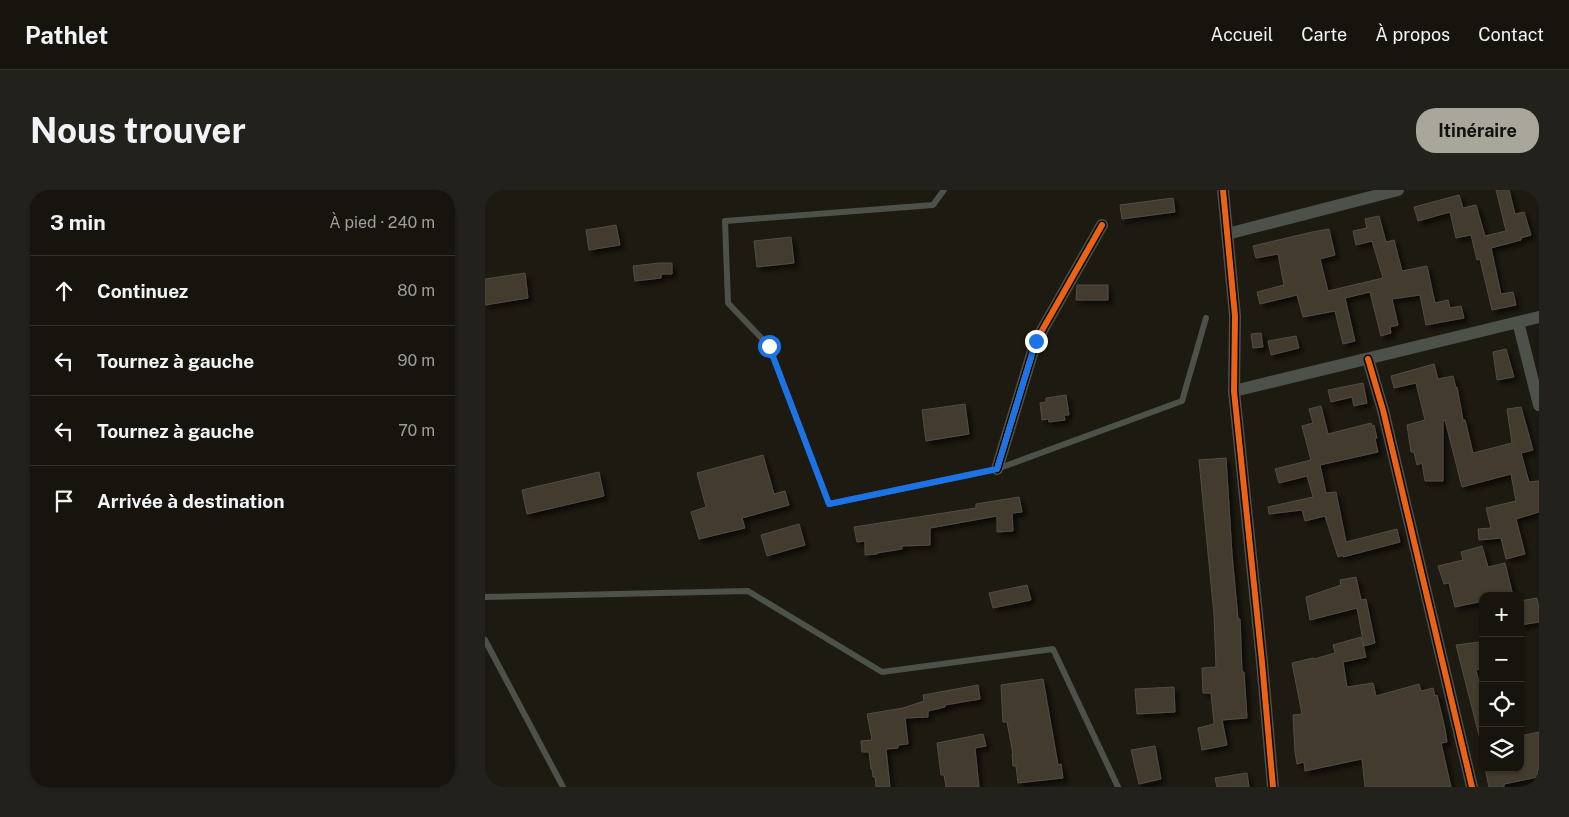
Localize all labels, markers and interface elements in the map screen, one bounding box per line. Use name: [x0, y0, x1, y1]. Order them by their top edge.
text: Pathlet: [25, 21, 108, 49]
text: Accueil: [1211, 24, 1273, 45]
text: Carte: [1301, 24, 1347, 45]
text: À propos: [1375, 24, 1450, 45]
text: Contact: [1478, 24, 1544, 45]
button: Itinéraire: [1416, 108, 1539, 153]
text: Nous trouver: [30, 110, 246, 151]
text: 3 min: [50, 210, 106, 235]
text: À pied · 240 m: [329, 213, 435, 232]
icon: ahead: [50, 277, 78, 305]
text: Continuez: [97, 280, 188, 302]
text: 80 m: [397, 281, 435, 300]
route end: [1025, 330, 1048, 353]
route start: [758, 335, 781, 358]
icon: left: [50, 347, 78, 375]
text: Tournez à gauche: [97, 350, 254, 372]
text: 90 m: [398, 351, 435, 370]
icon: left: [50, 417, 78, 445]
text: Tournez à gauche: [97, 420, 254, 442]
text: 70 m: [398, 421, 435, 440]
icon: arrive: [50, 487, 78, 515]
text: Arrivée à destination: [97, 490, 285, 512]
map controls: [1479, 592, 1524, 772]
button: +: [1479, 592, 1524, 637]
button: −: [1479, 637, 1524, 682]
button: locate: [1479, 682, 1524, 727]
button: layers: [1479, 727, 1524, 772]

